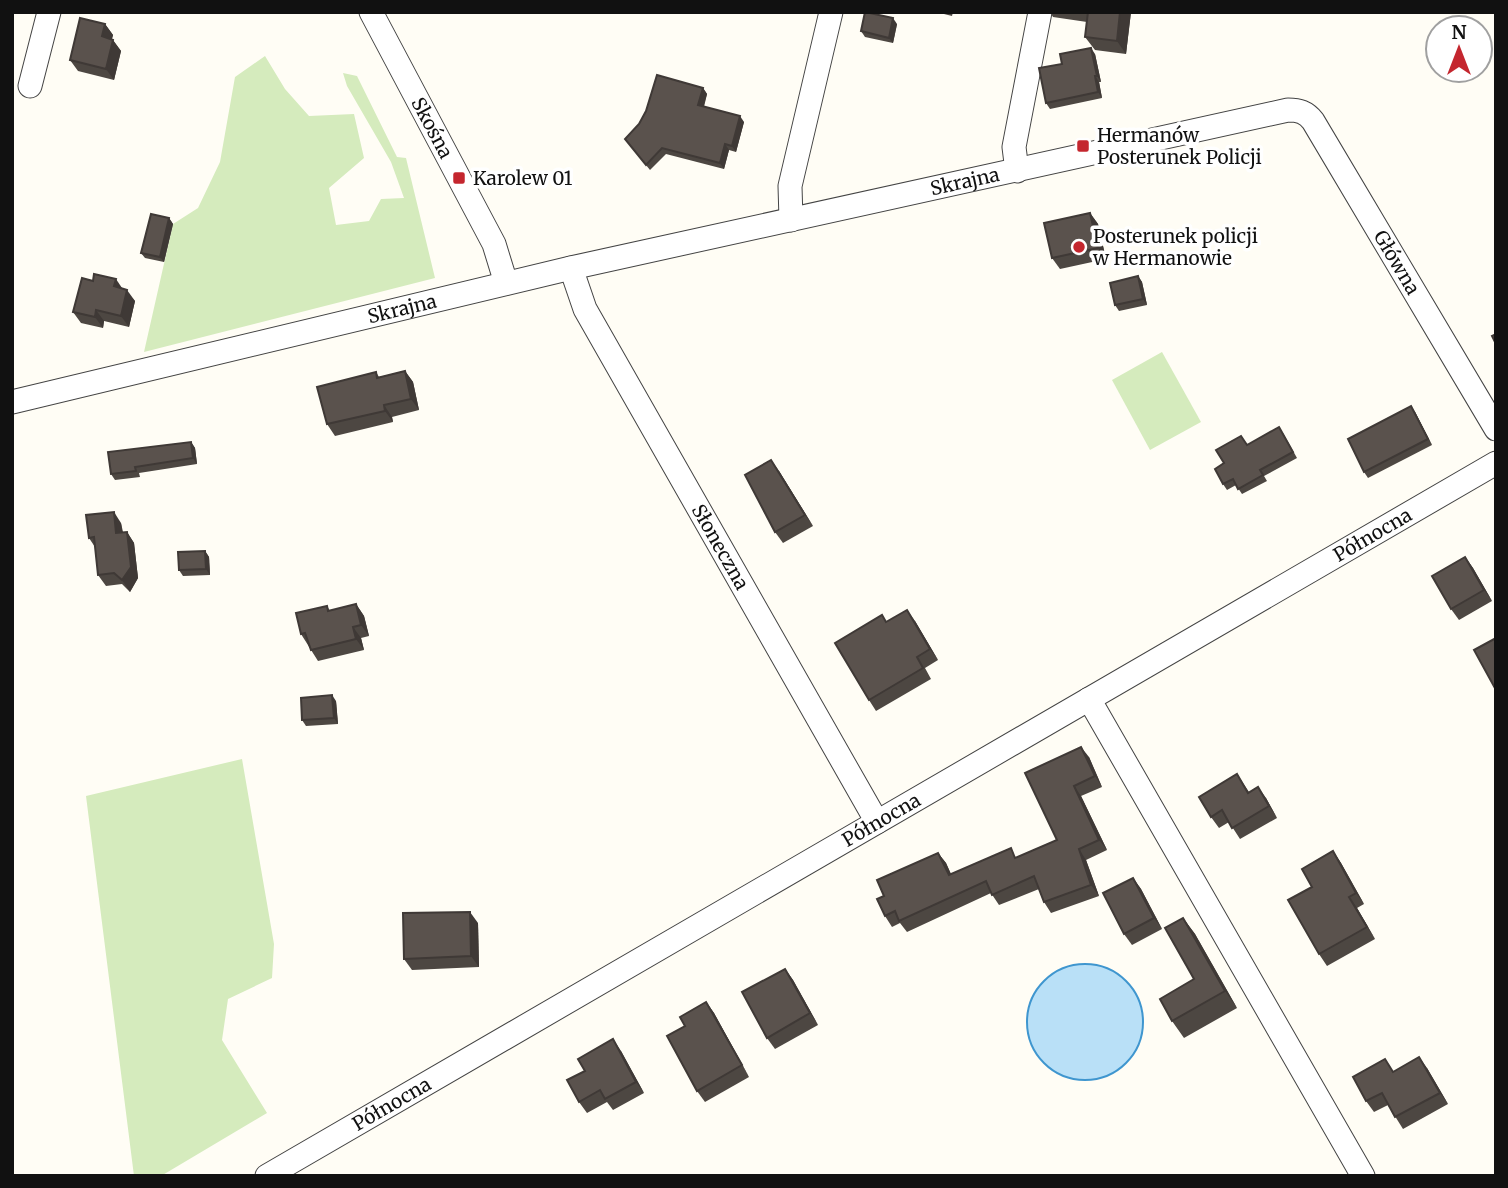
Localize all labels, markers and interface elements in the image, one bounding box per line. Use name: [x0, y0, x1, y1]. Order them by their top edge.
north arrow: [1424, 14, 1494, 84]
text: N: [1451, 20, 1467, 44]
street label: Skośna: [406, 93, 458, 162]
place label: Hermanów Posterunek Policji: [1097, 123, 1262, 169]
marker: Hermanów Posterunek Policji: [1075, 138, 1091, 154]
street label: Skrajna: [928, 162, 1002, 200]
place label: Karolew 01: [473, 166, 573, 190]
marker: Karolew 01: [451, 170, 467, 186]
place label: Posterunek policji w Hermanowie: [1092, 224, 1258, 270]
street label: Główna: [1369, 226, 1425, 299]
marker: Posterunek policji w Hermanowie: [1071, 239, 1087, 255]
street label: Skrajna: [365, 289, 439, 328]
street label: Słoneczna: [687, 500, 754, 594]
street label: Północna: [1329, 503, 1416, 567]
street label: Północna: [838, 788, 925, 852]
street label: Północna: [348, 1072, 435, 1136]

